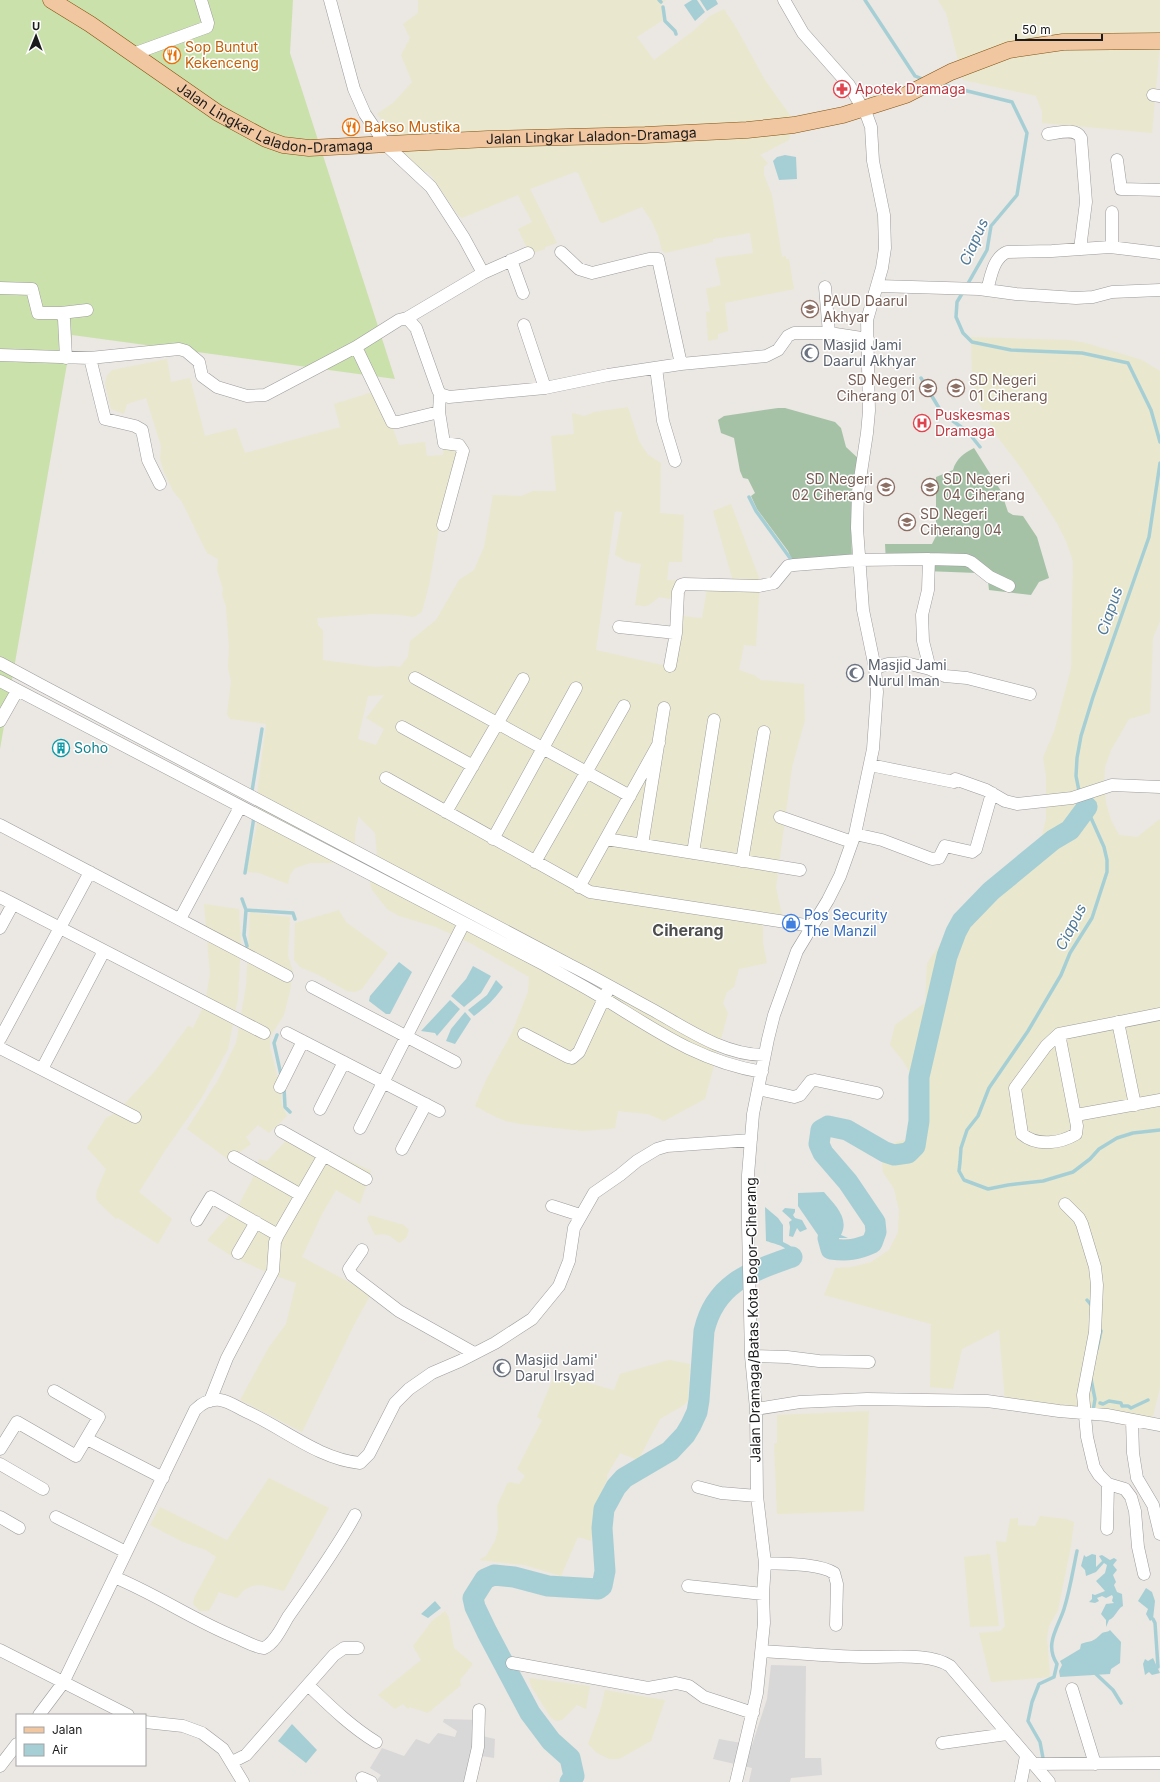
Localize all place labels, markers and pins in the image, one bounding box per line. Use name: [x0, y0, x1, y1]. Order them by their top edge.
place label: Sop Buntut Kekenceng: [185, 38, 259, 71]
restaurant icon: Sop Buntut Kekenceng: [162, 45, 182, 65]
pharmacy icon: Apotek Dramaga: [832, 79, 852, 99]
place label: Apotek Dramaga: [855, 80, 966, 97]
restaurant icon: Bakso Mustika: [341, 117, 361, 137]
place label: Bakso Mustika: [364, 118, 460, 135]
place label: PAUD Daarul Akhyar: [823, 292, 908, 325]
school or university icon: PAUD Daarul Akhyar: [800, 299, 820, 319]
place label: Masjid Jami Daarul Akhyar: [823, 336, 916, 369]
mosque icon: Masjid Jami Daarul Akhyar: [800, 343, 820, 363]
place label: SD Negeri Ciherang 01: [836, 371, 915, 404]
place label: SD Negeri 01 Ciherang: [969, 371, 1048, 404]
school or university icon: SD Negeri Ciherang 01: [918, 378, 938, 398]
school or university icon: SD Negeri 01 Ciherang: [946, 378, 966, 398]
place label: Puskesmas Dramaga: [935, 406, 1010, 439]
hospital icon: Puskesmas Dramaga: [912, 413, 932, 433]
place label: SD Negeri 02 Ciherang: [792, 470, 873, 503]
place label: SD Negeri 04 Ciherang: [943, 470, 1025, 503]
school or university icon: SD Negeri 02 Ciherang: [876, 477, 896, 497]
school or university icon: SD Negeri 04 Ciherang: [920, 477, 940, 497]
place label: SD Negeri Ciherang 04: [920, 505, 1002, 538]
school or university icon: SD Negeri Ciherang 04: [897, 512, 917, 532]
place label: Masjid Jami Nurul Iman: [868, 656, 947, 689]
mosque icon: Masjid Jami Nurul Iman: [845, 663, 865, 683]
building icon: Soho: [51, 738, 71, 758]
place label: Soho: [74, 739, 108, 756]
place label: Pos Security The Manzil: [804, 906, 888, 939]
shop icon: Pos Security The Manzil: [781, 913, 801, 933]
place label: Masjid Jami' Darul Irsyad: [515, 1351, 598, 1384]
mosque icon: Masjid Jami' Darul Irsyad: [492, 1358, 512, 1378]

